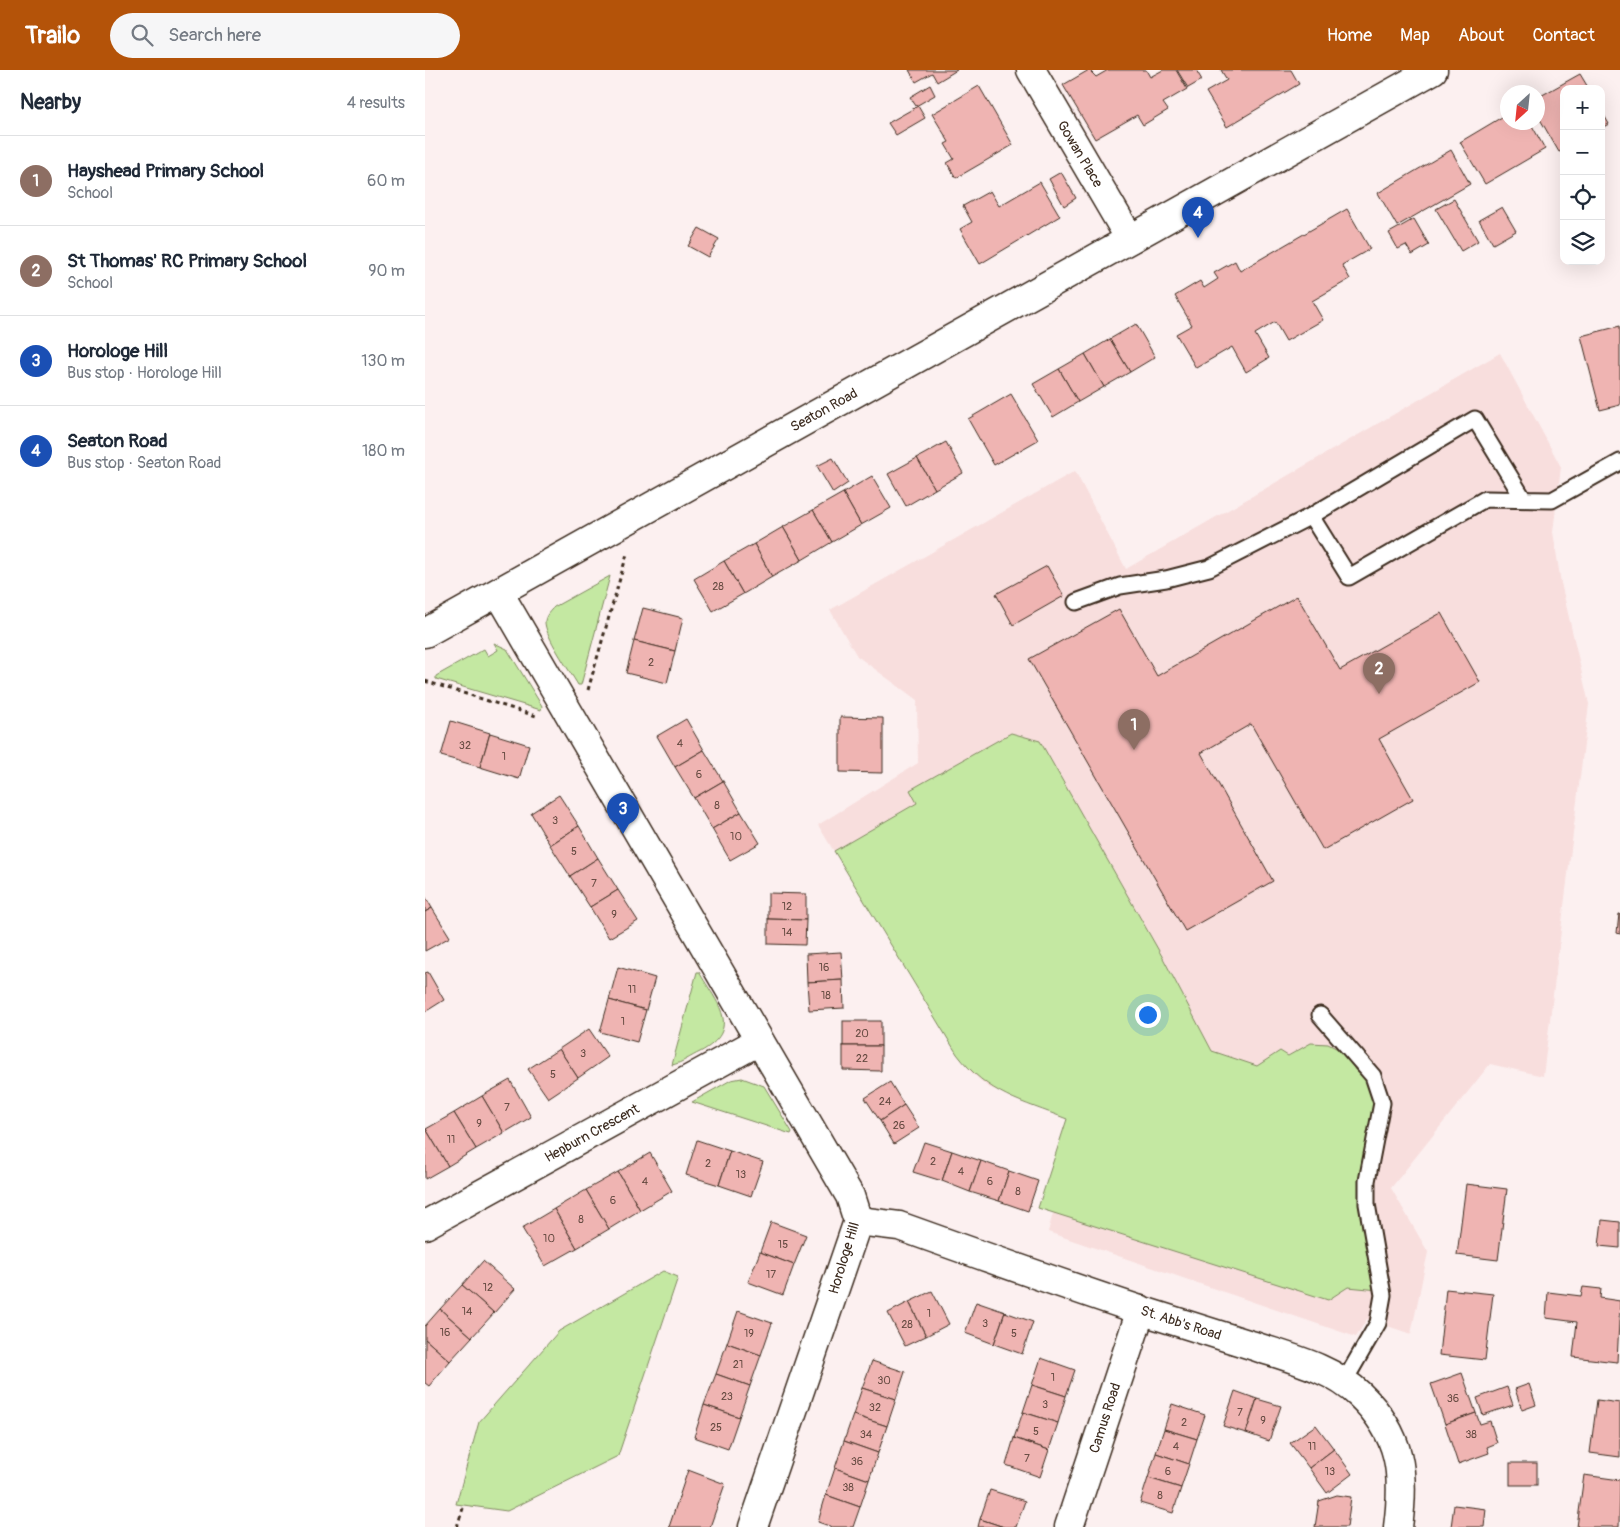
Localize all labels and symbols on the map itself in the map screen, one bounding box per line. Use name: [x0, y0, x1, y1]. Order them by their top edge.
north arrow: [1500, 85, 1545, 130]
street label: Gowan Place: [1053, 118, 1107, 190]
pin: 4: [1182, 197, 1214, 238]
street label: Seaton Road: [787, 385, 861, 435]
house number: 28: [712, 580, 724, 593]
pin: 2: [1363, 653, 1395, 694]
house number: 2: [648, 656, 654, 669]
pin: 1: [1118, 709, 1150, 750]
house number: 4: [677, 737, 684, 750]
house number: 32: [459, 739, 471, 752]
house number: 1: [502, 750, 506, 763]
house number: 6: [696, 768, 702, 781]
pin: 3: [607, 793, 639, 834]
house number: 8: [714, 799, 720, 812]
house number: 3: [552, 814, 558, 827]
house number: 10: [730, 830, 742, 843]
house number: 5: [571, 845, 577, 858]
house number: 7: [591, 877, 597, 890]
house number: 12: [782, 900, 792, 913]
house number: 9: [611, 908, 617, 921]
house number: 14: [782, 926, 793, 939]
house number: 16: [819, 961, 829, 974]
house number: 11: [628, 983, 636, 996]
house number: 18: [821, 989, 831, 1002]
your location: [1135, 1002, 1161, 1028]
house number: 1: [621, 1015, 625, 1028]
house number: 20: [855, 1027, 869, 1040]
house number: 3: [580, 1047, 586, 1060]
house number: 22: [856, 1052, 868, 1065]
house number: 5: [550, 1068, 556, 1081]
house number: 24: [879, 1095, 892, 1108]
street label: Hepburn Crescent: [542, 1100, 643, 1166]
house number: 7: [504, 1101, 510, 1114]
house number: 9: [476, 1117, 482, 1130]
house number: 26: [893, 1119, 905, 1132]
house number: 11: [447, 1133, 455, 1146]
house number: 2: [930, 1155, 936, 1168]
house number: 2: [705, 1157, 711, 1170]
house number: 4: [958, 1165, 965, 1178]
house number: 13: [736, 1168, 746, 1181]
house number: 4: [642, 1175, 649, 1188]
house number: 6: [987, 1175, 993, 1188]
house number: 8: [1015, 1185, 1021, 1198]
house number: 6: [610, 1194, 616, 1207]
house number: 8: [578, 1213, 584, 1226]
street label: Horologe Hill: [825, 1220, 863, 1296]
house number: 10: [543, 1232, 555, 1245]
house number: 15: [778, 1238, 788, 1251]
house number: 17: [766, 1268, 776, 1281]
house number: 12: [483, 1281, 493, 1294]
street label: St. Abb's Road: [1139, 1302, 1224, 1344]
house number: 14: [462, 1305, 473, 1318]
house number: 1: [927, 1307, 931, 1320]
house number: 3: [982, 1317, 988, 1330]
house number: 28: [901, 1318, 913, 1331]
house number: 16: [440, 1326, 450, 1339]
house number: 19: [744, 1327, 754, 1340]
house number: 5: [1011, 1327, 1017, 1340]
house number: 21: [733, 1358, 743, 1371]
house number: 1: [1051, 1371, 1055, 1384]
house number: 30: [877, 1374, 891, 1387]
street label: Camus Road: [1086, 1381, 1124, 1455]
house number: 23: [721, 1390, 733, 1403]
house number: 36: [1447, 1392, 1459, 1405]
house number: 3: [1042, 1398, 1048, 1411]
house number: 32: [869, 1401, 881, 1414]
house number: 7: [1237, 1406, 1243, 1419]
house number: 9: [1260, 1414, 1266, 1427]
house number: 2: [1181, 1416, 1187, 1429]
house number: 25: [710, 1421, 722, 1434]
house number: 5: [1033, 1425, 1039, 1438]
house number: 34: [860, 1428, 873, 1441]
house number: 38: [1465, 1428, 1477, 1441]
house number: 4: [1173, 1440, 1180, 1453]
house number: 11: [1308, 1440, 1316, 1453]
house number: 7: [1024, 1452, 1030, 1465]
house number: 36: [851, 1455, 863, 1468]
house number: 6: [1165, 1465, 1171, 1478]
house number: 13: [1325, 1465, 1335, 1478]
house number: 38: [842, 1481, 854, 1494]
house number: 8: [1157, 1489, 1163, 1502]

